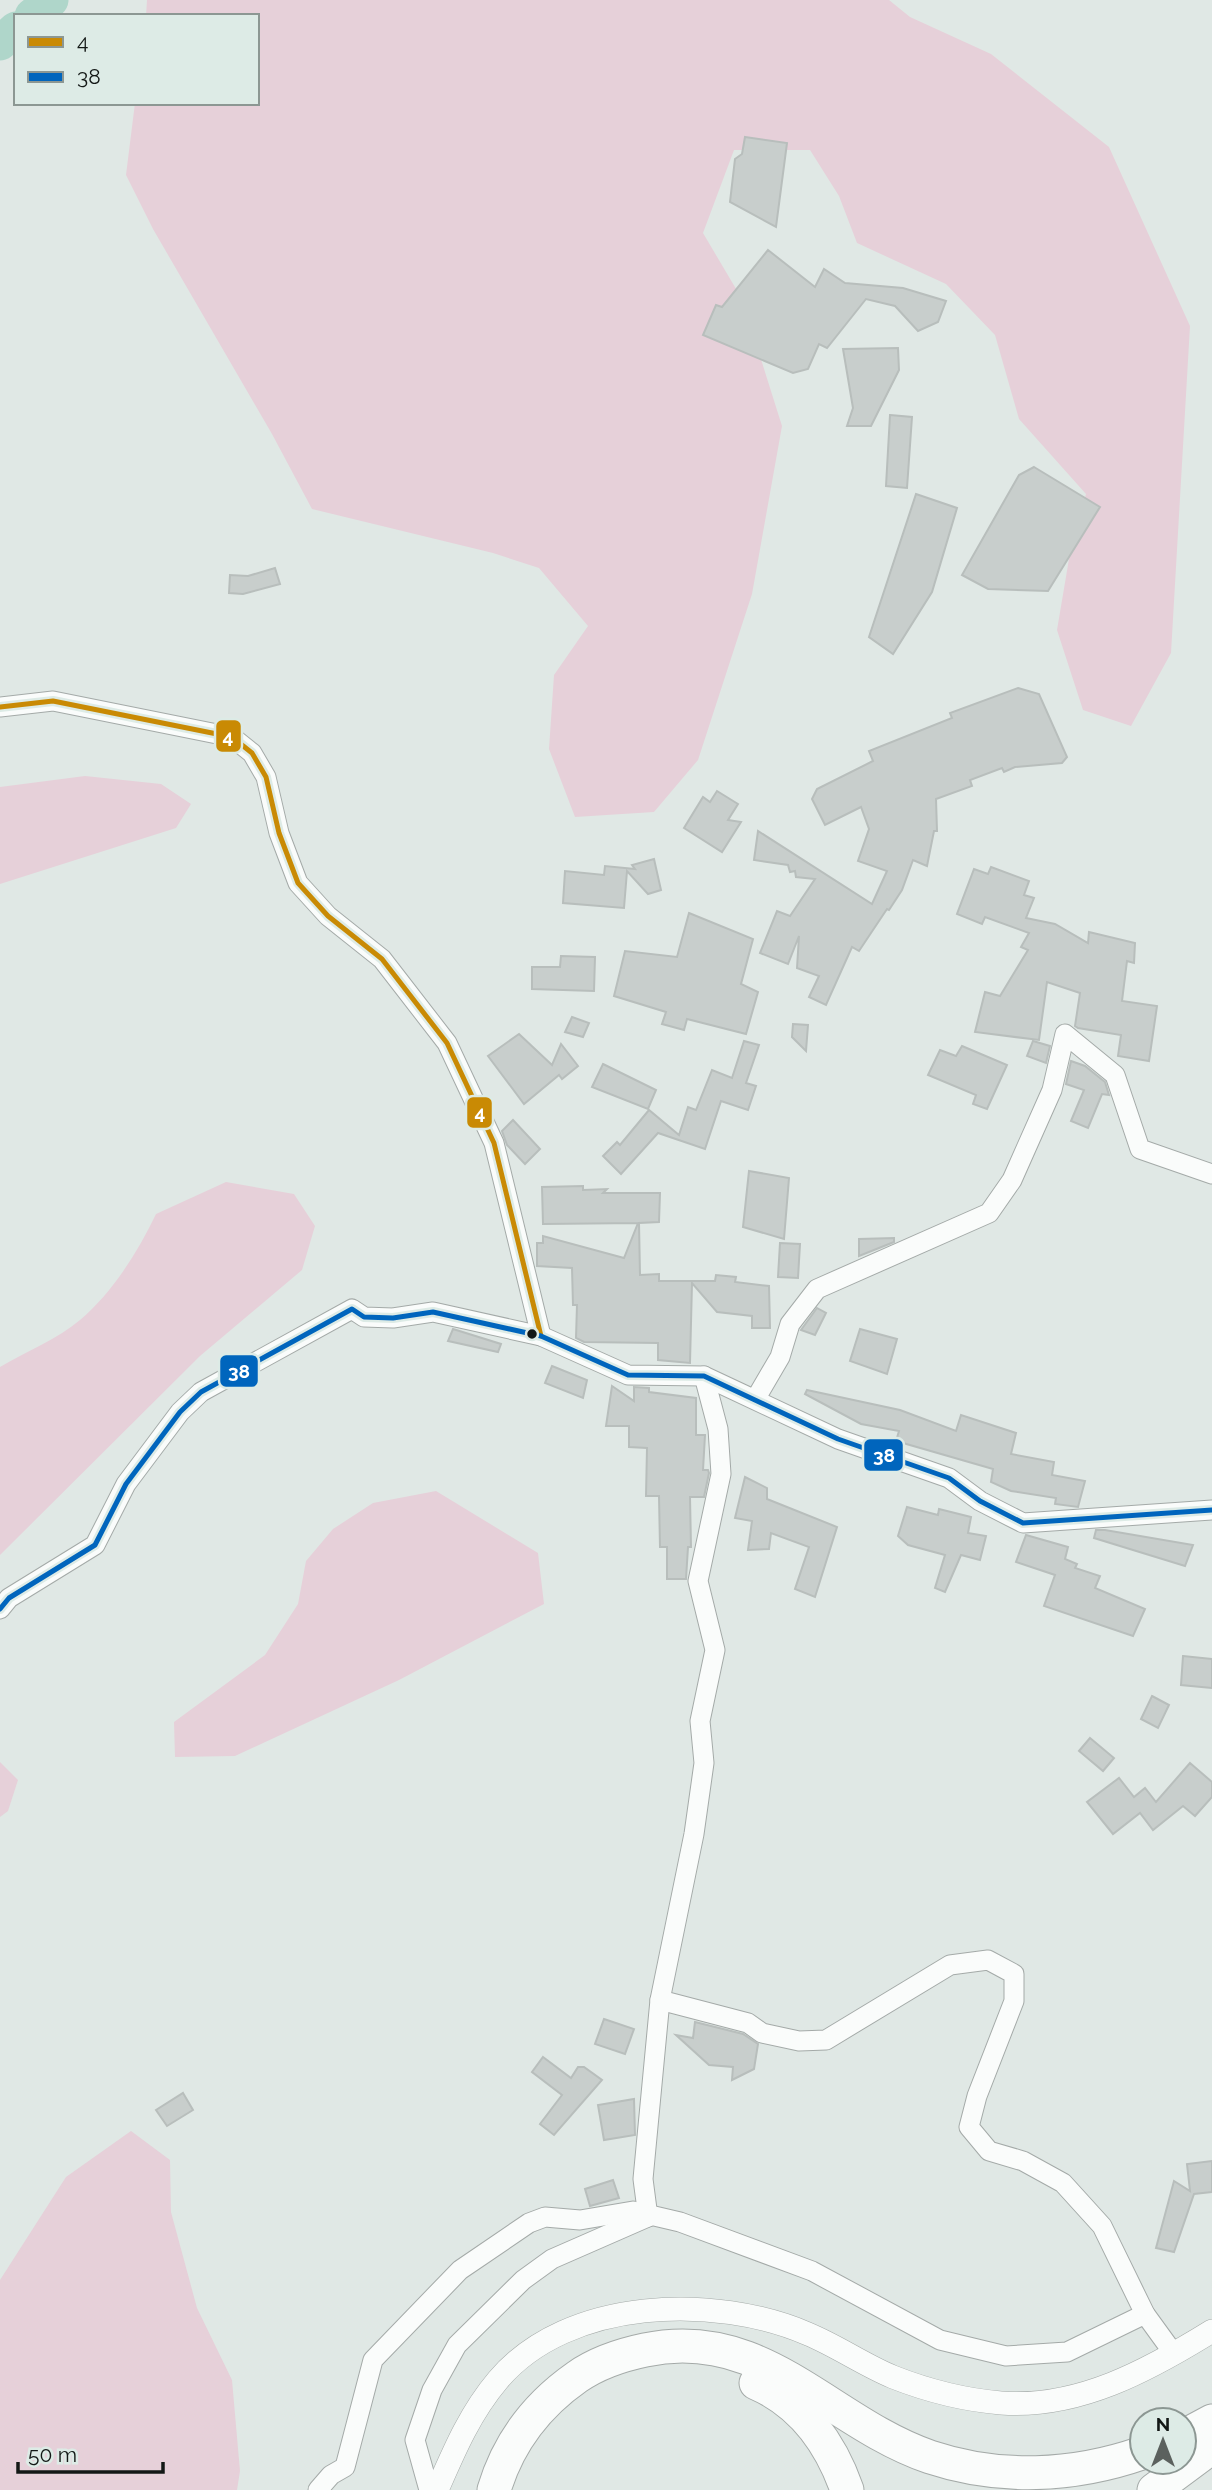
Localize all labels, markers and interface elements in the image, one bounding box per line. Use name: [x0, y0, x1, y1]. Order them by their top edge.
legend: [14, 14, 259, 105]
text: 4: [77, 29, 88, 54]
text: 38: [77, 64, 101, 89]
line badge: 4: [215, 719, 242, 753]
text: 4: [223, 725, 234, 747]
line badge: 4: [466, 1096, 493, 1129]
text: 4: [475, 1101, 486, 1123]
unlabelled marker: [525, 1327, 539, 1341]
line badge: 38: [219, 1354, 259, 1388]
text: 38: [228, 1360, 250, 1382]
line badge: 38: [863, 1438, 904, 1472]
text: 38: [873, 1444, 895, 1466]
north arrow: [1128, 2406, 1198, 2476]
text: N: [1156, 2413, 1170, 2435]
scale bar: [18, 2430, 163, 2474]
text: 50 m: [28, 2442, 77, 2467]

